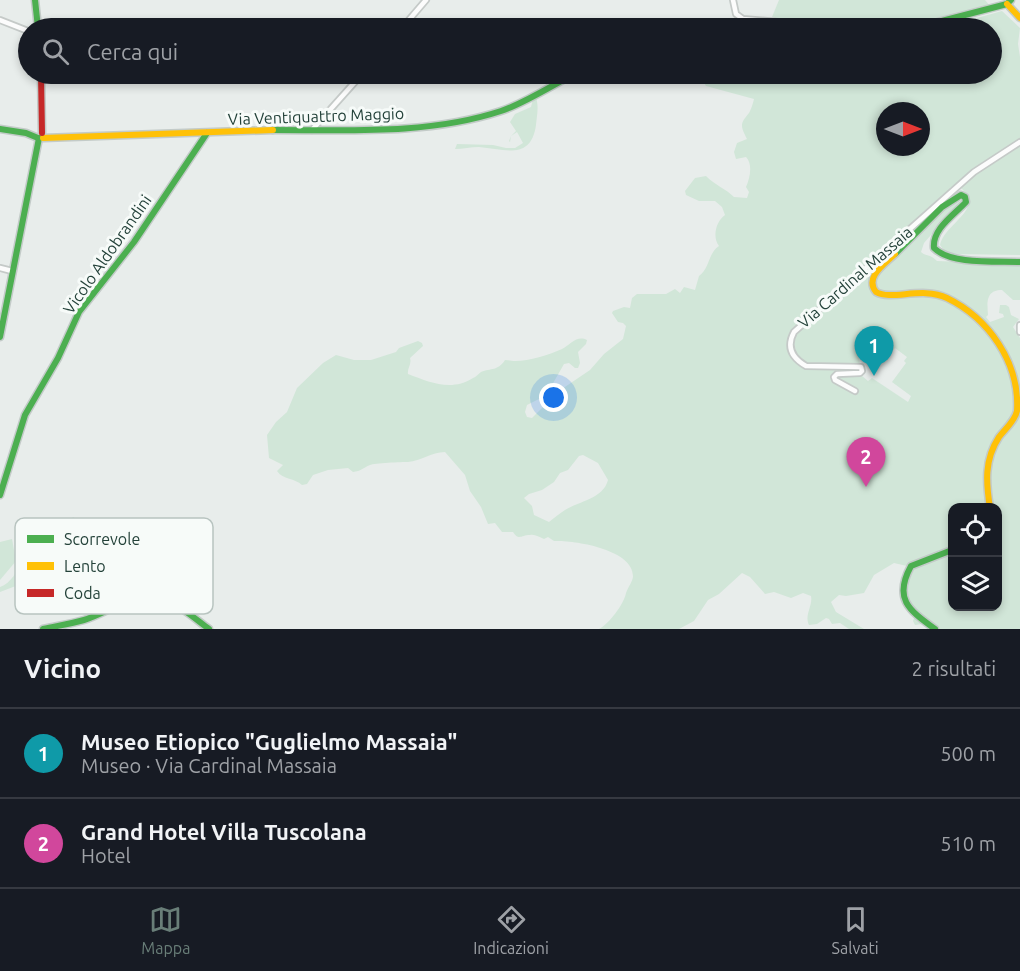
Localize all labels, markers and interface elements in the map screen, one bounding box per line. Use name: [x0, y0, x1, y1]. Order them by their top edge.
search box: [18, 18, 1002, 84]
icon: search: [39, 35, 72, 68]
text: Cerca qui: [87, 39, 178, 64]
north arrow: [876, 102, 930, 156]
street label: Via Ventiquattro Maggio: [228, 104, 404, 128]
street label: Vicolo Aldobrandini: [59, 191, 155, 317]
street label: Via Cardinal Massaia: [794, 223, 916, 331]
pin: 1: [854, 326, 894, 376]
your location: [539, 383, 568, 412]
pin: 2: [846, 438, 886, 487]
map controls: [948, 503, 1002, 611]
button: locate: [948, 503, 1002, 557]
legend: [15, 518, 213, 614]
text: Scorrevole: [64, 530, 140, 548]
text: Lento: [64, 557, 106, 575]
button: layers: [948, 557, 1002, 611]
text: Coda: [64, 584, 101, 602]
text: Vicino: [24, 654, 101, 683]
text: 2 risultati: [912, 657, 996, 680]
text: Museo Etiopico "Guglielmo Massaia": [81, 729, 457, 754]
text: 1: [38, 742, 49, 765]
text: 500 m: [940, 742, 996, 765]
text: Museo · Via Cardinal Massaia: [81, 754, 337, 777]
text: Grand Hotel Villa Tuscolana: [81, 819, 367, 844]
text: 2: [38, 832, 49, 855]
text: 510 m: [940, 832, 996, 855]
text: Hotel: [81, 844, 131, 867]
tab: Mappa: [141, 903, 190, 957]
tab: Indicazioni: [473, 903, 549, 957]
tab: Salvati: [832, 903, 879, 957]

